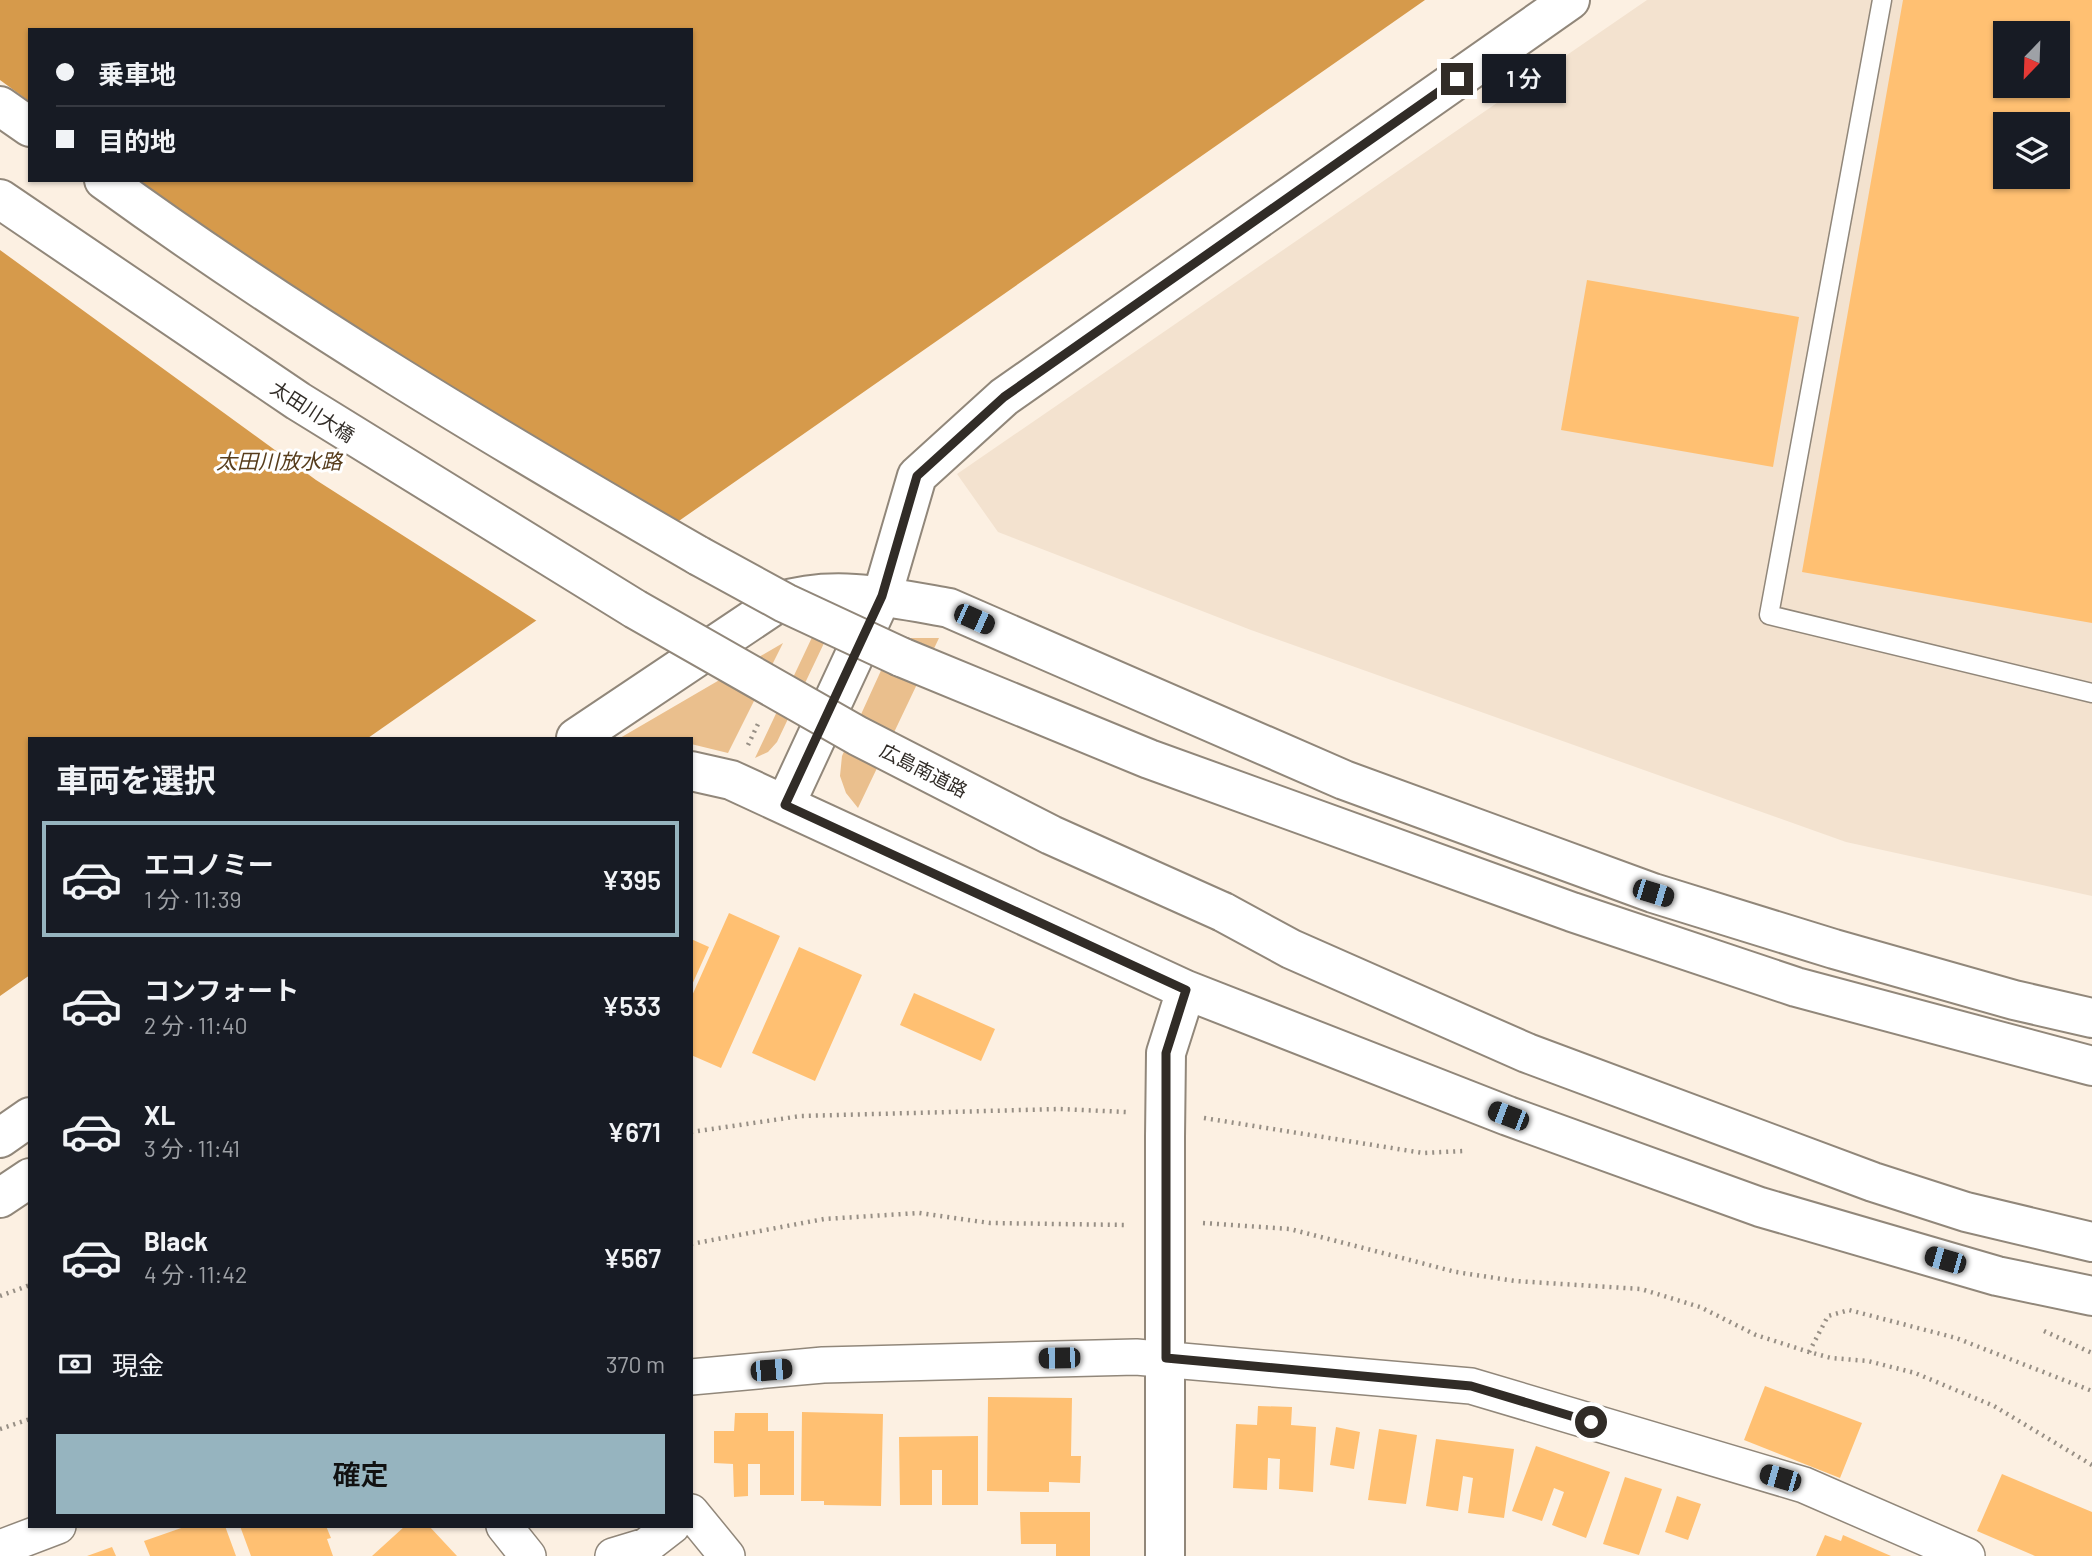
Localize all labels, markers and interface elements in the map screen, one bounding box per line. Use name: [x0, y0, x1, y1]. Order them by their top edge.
north arrow: [1993, 21, 2070, 98]
map controls: [1993, 21, 2070, 189]
callout: 1 分: [1482, 55, 1566, 104]
text: 乗車地: [98, 58, 176, 89]
route end: [1441, 63, 1473, 95]
text: 1 分: [1506, 64, 1542, 92]
button: layers: [1993, 112, 2070, 189]
text: 目的地: [98, 125, 176, 156]
street label: 太田川大橋: [267, 375, 359, 447]
water label: 太田川放水路: [216, 448, 344, 473]
car: [951, 601, 998, 637]
street label: 広島南道路: [876, 738, 972, 802]
text: 車両を選択: [56, 760, 216, 798]
icon: car: [60, 848, 123, 911]
text: エコノミー: [144, 848, 274, 879]
text: ¥395: [602, 864, 661, 895]
car: [1630, 877, 1677, 909]
text: 1 分 · 11:39: [144, 885, 241, 913]
icon: car: [60, 974, 123, 1037]
text: コンフォート: [144, 974, 299, 1005]
text: ¥533: [602, 990, 661, 1021]
text: 2 分 · 11:40: [144, 1011, 248, 1039]
text: XL: [144, 1099, 175, 1130]
car: [1485, 1099, 1532, 1133]
icon: car: [60, 1100, 123, 1163]
text: ¥671: [607, 1116, 661, 1147]
text: 3 分 · 11:41: [144, 1134, 240, 1162]
text: Black: [144, 1225, 208, 1256]
icon: car: [60, 1226, 123, 1289]
text: ¥567: [603, 1242, 661, 1273]
car: [1922, 1244, 1969, 1276]
text: 4 分 · 11:42: [144, 1260, 247, 1288]
icon: cash: [56, 1345, 94, 1383]
car: [1038, 1347, 1081, 1369]
text: 現金: [112, 1349, 164, 1380]
text: 370 m: [606, 1350, 665, 1378]
car: [750, 1358, 793, 1382]
route start: [1575, 1406, 1607, 1438]
button: 確定: [56, 1434, 665, 1514]
car: [1757, 1462, 1804, 1494]

